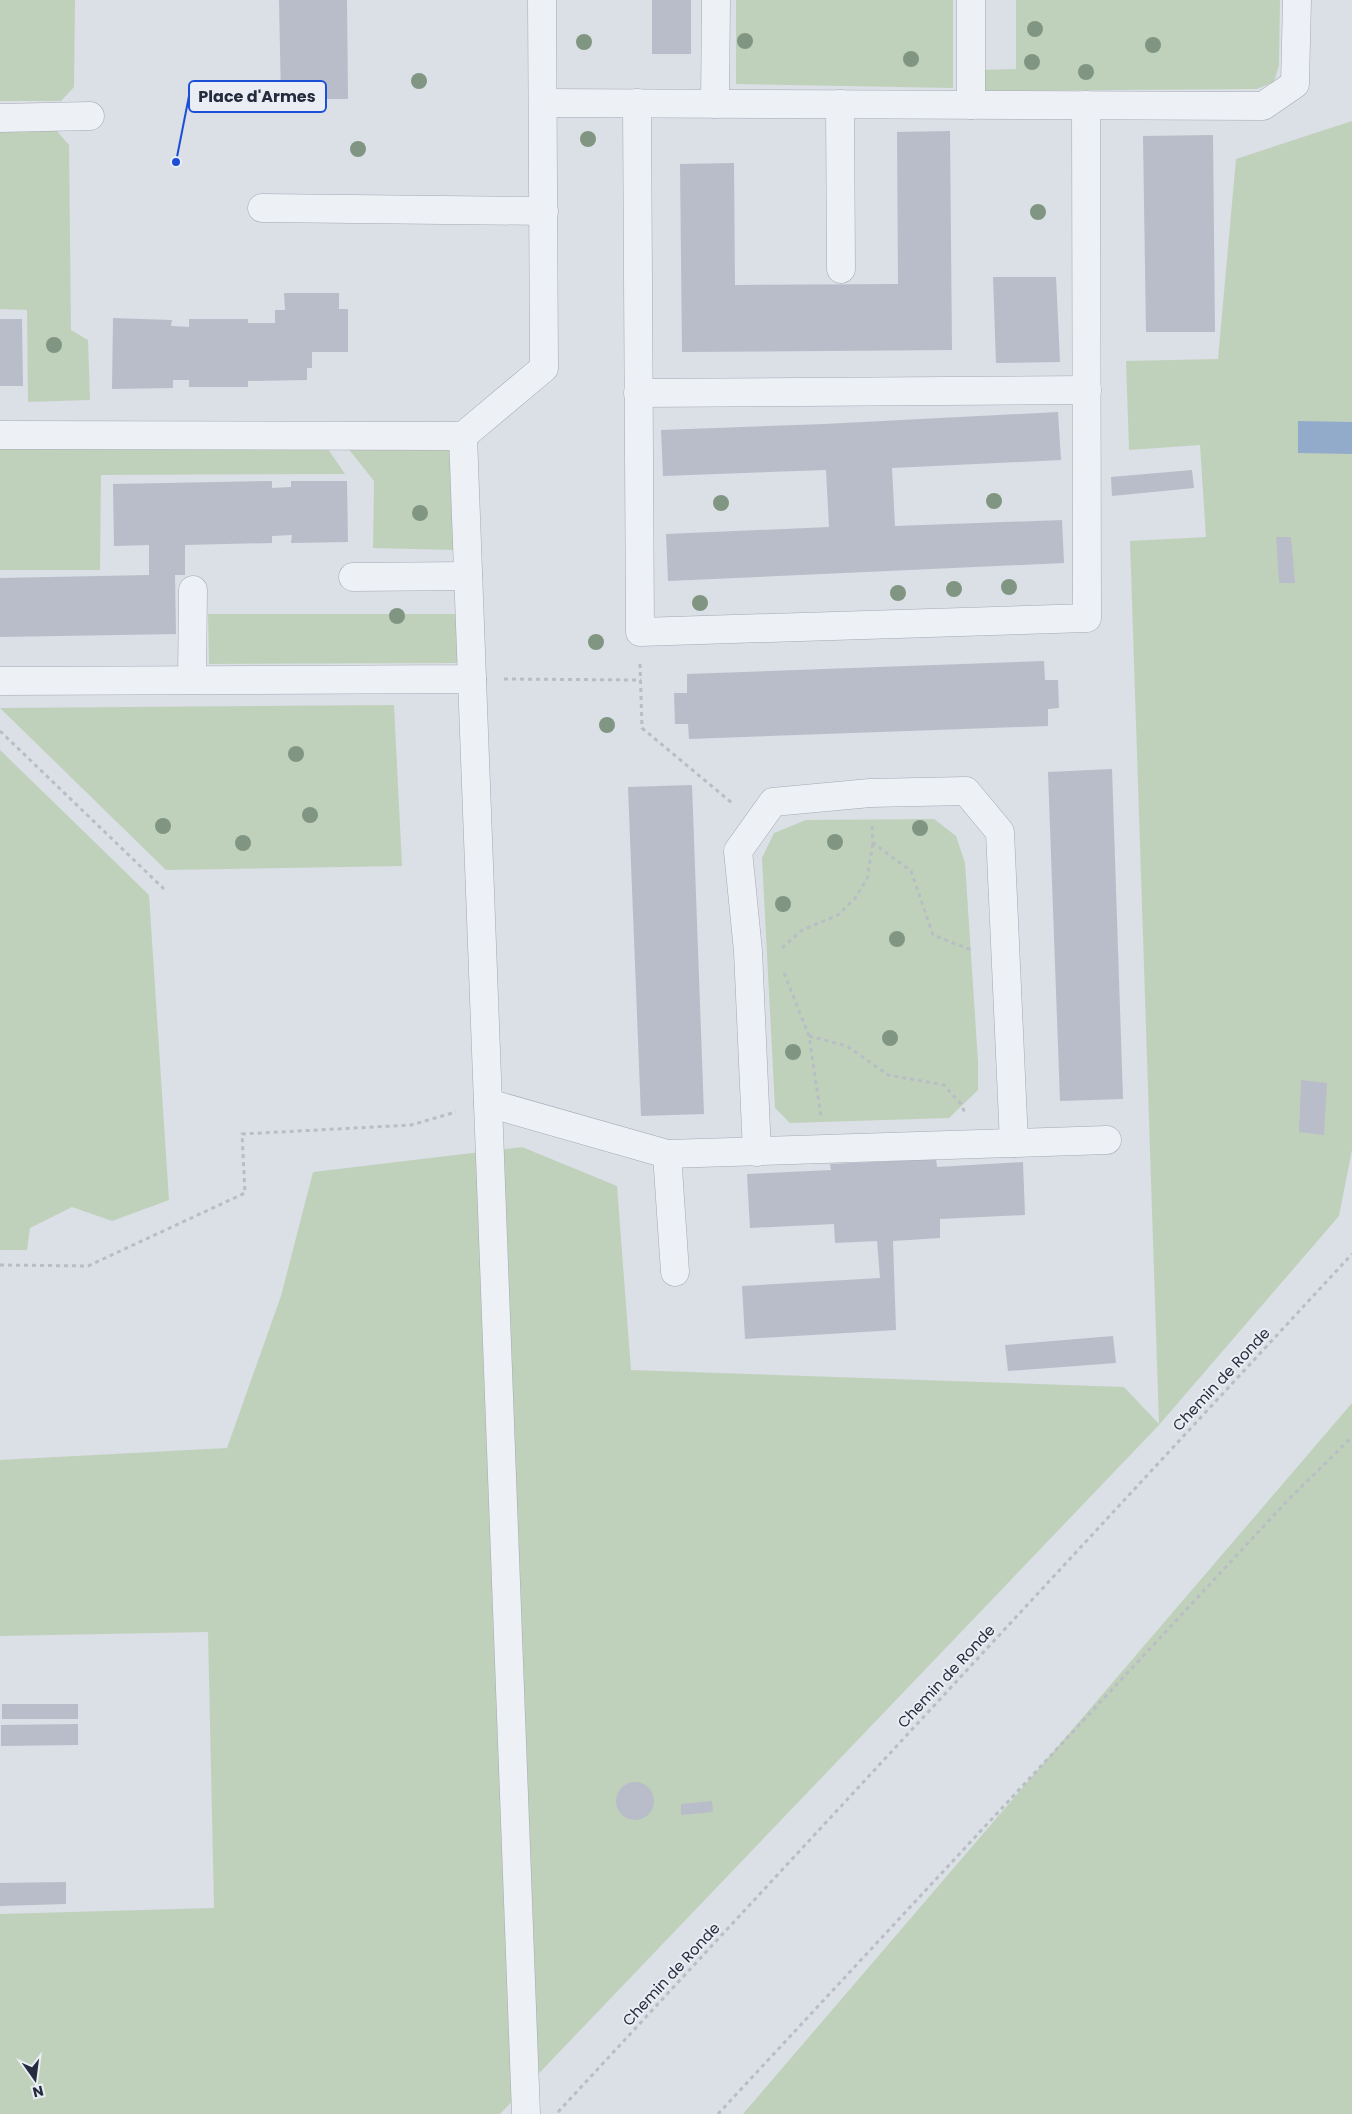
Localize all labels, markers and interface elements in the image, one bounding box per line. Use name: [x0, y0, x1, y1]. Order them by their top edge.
callout: Place d'Armes: [189, 81, 326, 112]
text: Place d'Armes: [198, 85, 316, 108]
street label: Chemin de Ronde: [1167, 1323, 1275, 1435]
street label: Chemin de Ronde: [892, 1620, 1000, 1732]
street label: Chemin de Ronde: [617, 1918, 725, 2030]
north arrow: [10, 2054, 60, 2104]
text: N: [31, 2081, 46, 2103]

